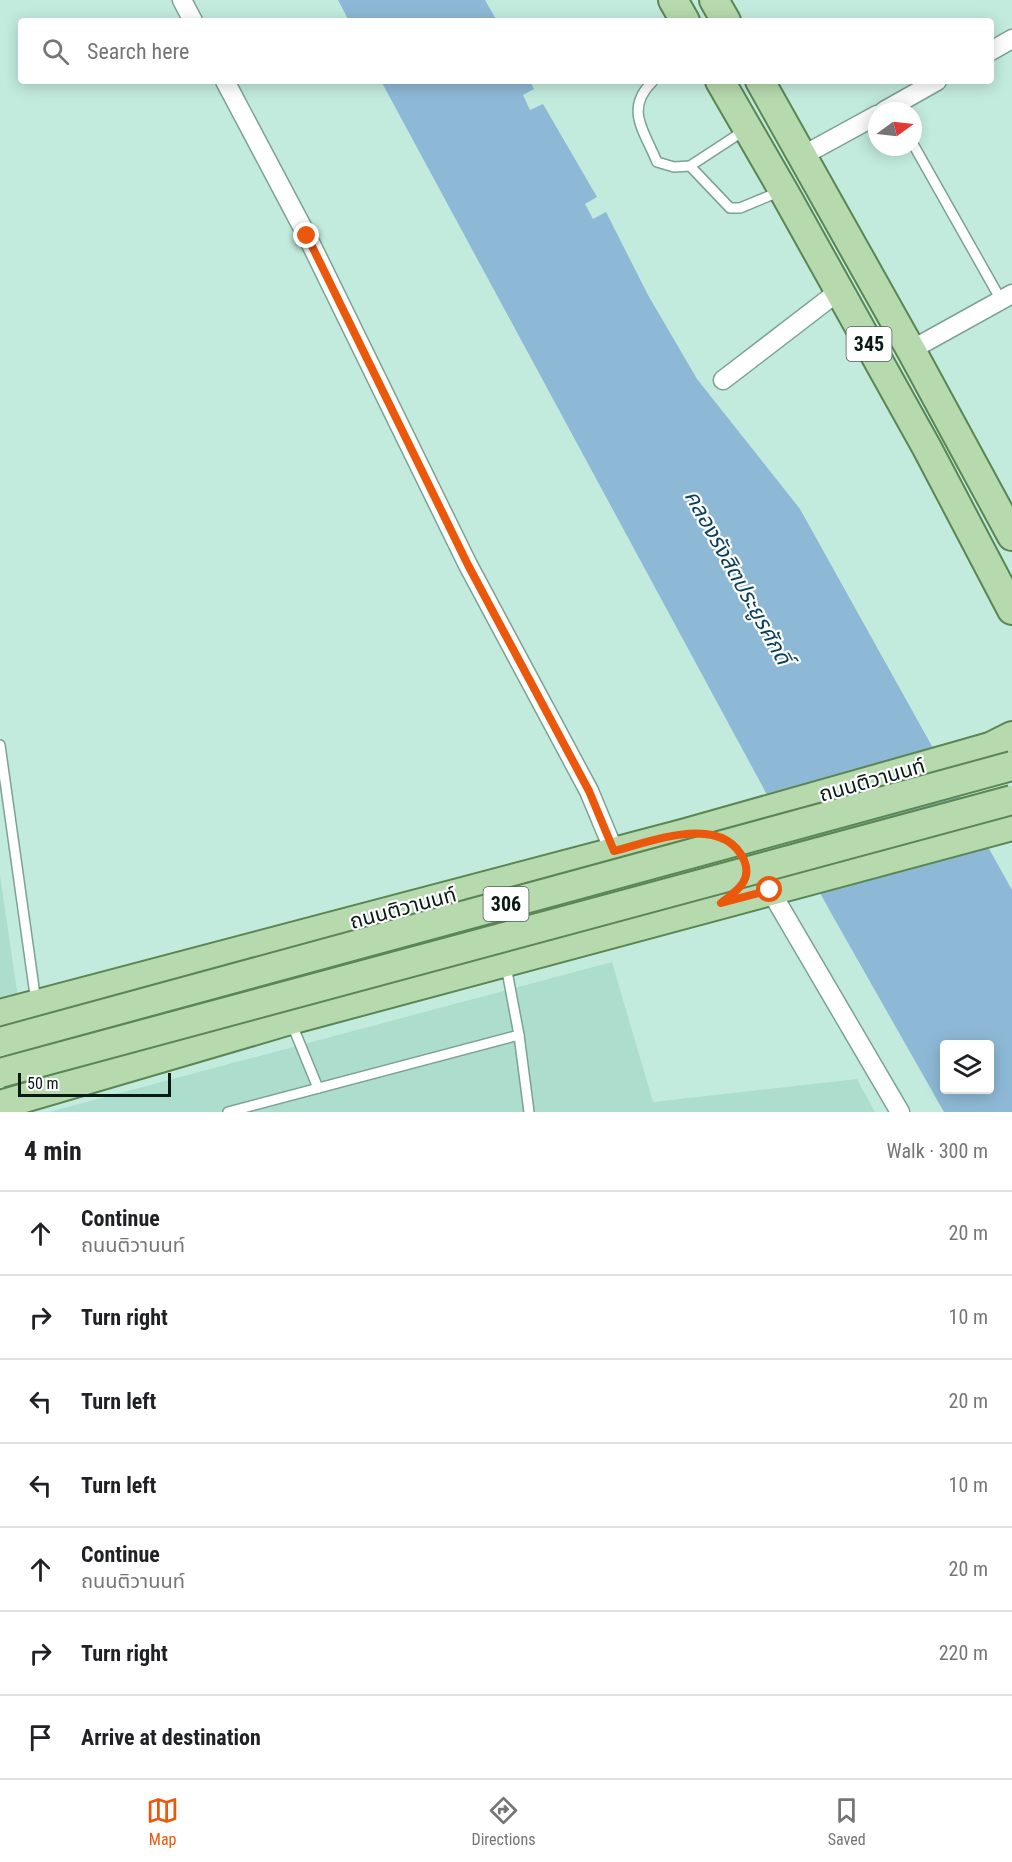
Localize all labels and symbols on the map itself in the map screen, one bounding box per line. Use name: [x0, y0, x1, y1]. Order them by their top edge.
north arrow: [868, 102, 922, 156]
route end: [293, 222, 319, 248]
road number: 345: [846, 327, 892, 361]
water label: คลองรังสิตประยูรศักดิ์: [679, 485, 800, 674]
street label: ถนนติวานนท์: [816, 753, 928, 807]
route start: [756, 876, 782, 902]
street label: ถนนติวานนท์: [347, 882, 459, 934]
road number: 306: [484, 887, 528, 921]
scale bar: [18, 1070, 171, 1098]

